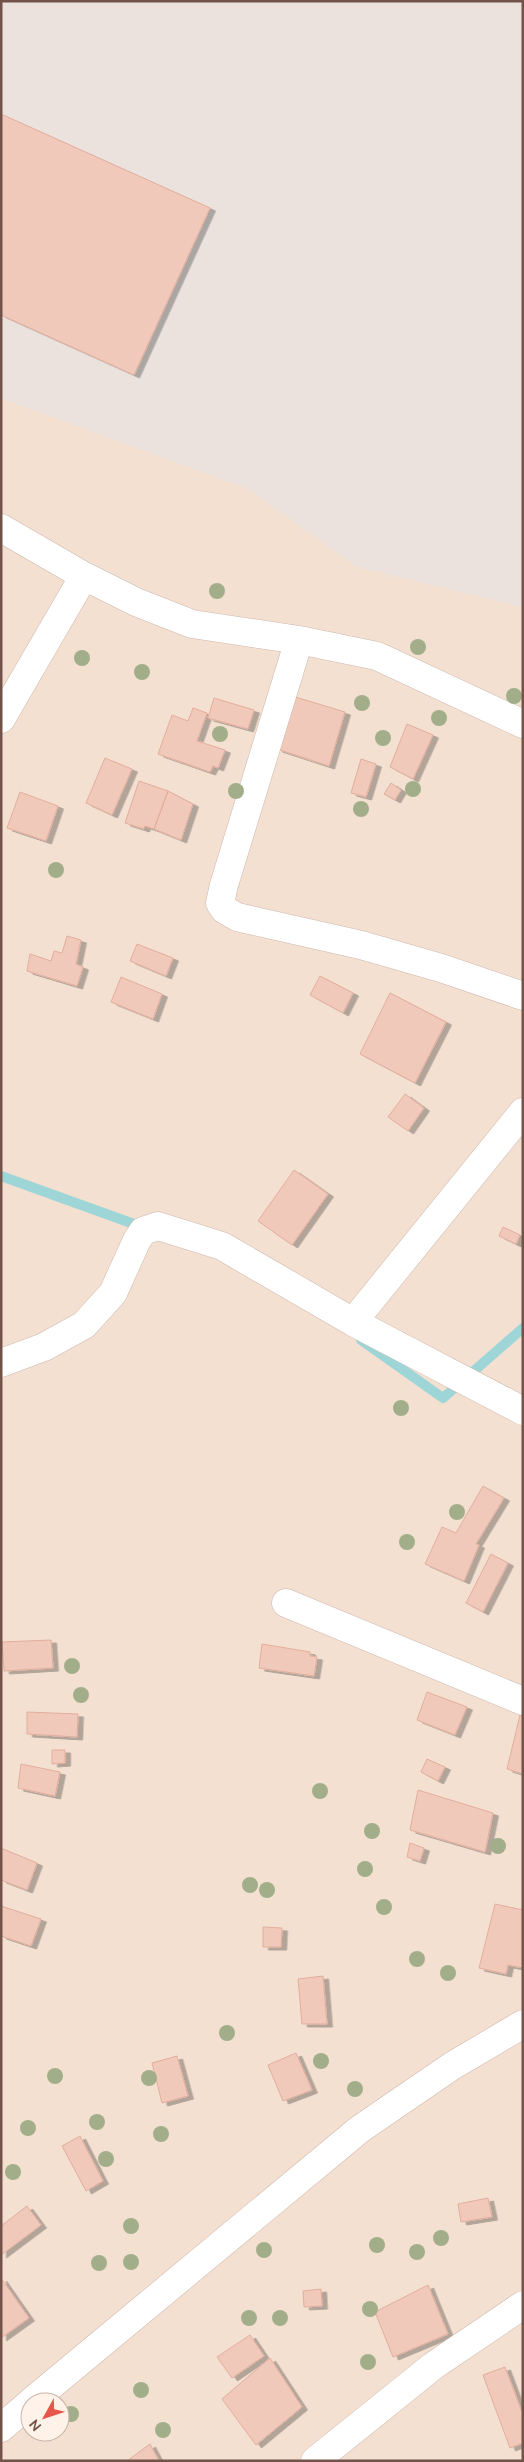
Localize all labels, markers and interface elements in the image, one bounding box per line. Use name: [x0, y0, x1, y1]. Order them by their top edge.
north arrow: [20, 2392, 70, 2442]
text: N: [26, 2416, 45, 2435]

